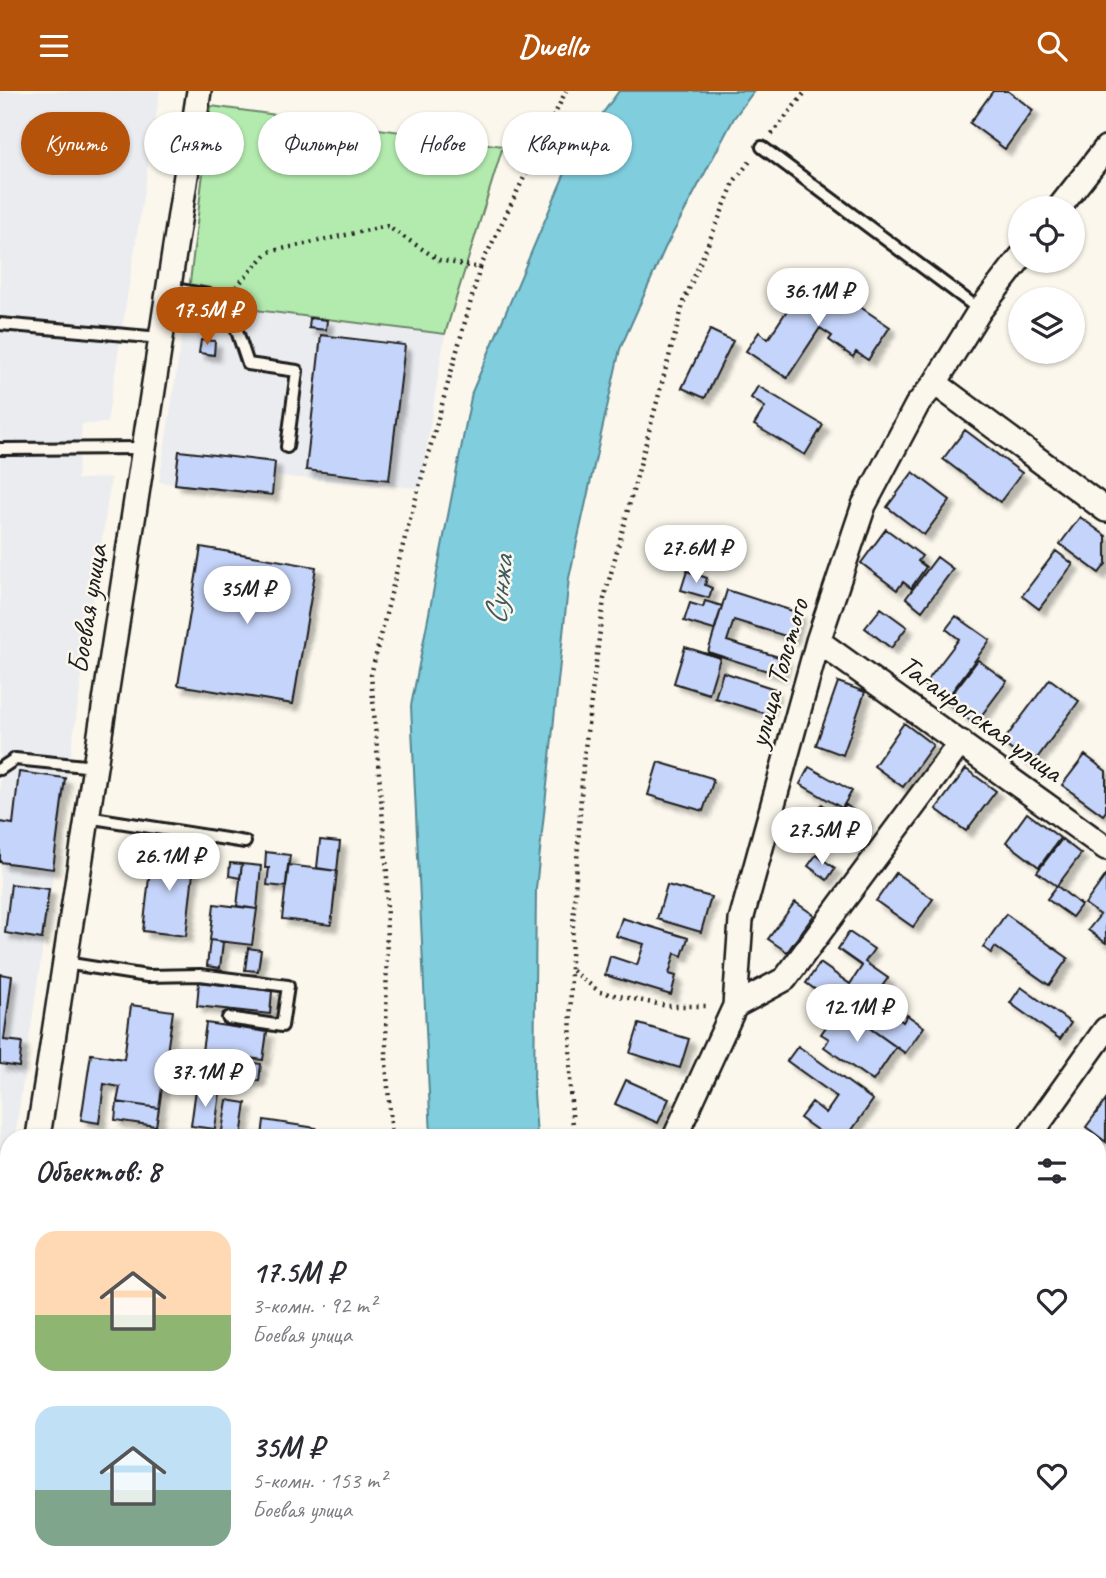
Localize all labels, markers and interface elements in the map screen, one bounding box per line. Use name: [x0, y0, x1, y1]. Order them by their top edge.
text: Dwello: [518, 25, 588, 66]
icon: menu: [35, 27, 73, 65]
icon: search: [1033, 27, 1071, 65]
chip: Купить: [21, 112, 130, 175]
chip: Снять: [144, 112, 244, 175]
chip: Фильтры: [258, 112, 381, 175]
chip: Новое: [395, 112, 488, 175]
chip: Квартира: [502, 112, 632, 175]
map controls: [1008, 196, 1085, 364]
button: locate: [1008, 196, 1085, 273]
pin: 36.1M ₽: [753, 268, 883, 328]
text: 36.1M ₽: [783, 276, 853, 305]
pin: 17.5M ₽: [142, 287, 272, 347]
button: layers: [1008, 287, 1085, 364]
text: 17.5M ₽: [172, 295, 242, 324]
pin: 27.6M ₽: [631, 525, 761, 585]
text: 27.6M ₽: [661, 533, 731, 562]
street label: Боевая улица: [58, 540, 116, 676]
water label: Сунжа: [474, 550, 523, 627]
pin: 35M ₽: [198, 567, 296, 626]
text: 35M ₽: [220, 574, 274, 603]
street label: улица Толстого: [738, 593, 818, 754]
street label: Таганрогская улица: [892, 646, 1072, 791]
pin: 27.5M ₽: [757, 807, 887, 867]
text: 27.5M ₽: [787, 815, 857, 844]
pin: 26.1M ₽: [104, 833, 234, 893]
text: 26.1M ₽: [134, 841, 204, 870]
pin: 12.1M ₽: [792, 985, 922, 1044]
text: 12.1M ₽: [822, 992, 892, 1021]
pin: 37.1M ₽: [140, 1049, 270, 1109]
text: 37.1M ₽: [170, 1057, 240, 1086]
text: Объектов: 8: [35, 1152, 160, 1190]
icon: filters: [1033, 1152, 1071, 1190]
text: 17.5M ₽: [252, 1253, 342, 1291]
icon: home: [91, 1259, 175, 1343]
icon: heart: [1033, 1282, 1071, 1320]
text: 3-комн. · 92 m²: [252, 1291, 376, 1320]
text: Боевая улица: [252, 1320, 352, 1349]
text: 35M ₽: [252, 1428, 323, 1466]
icon: home: [91, 1434, 175, 1518]
icon: heart: [1033, 1457, 1071, 1495]
text: 5-комн. · 153 m²: [252, 1466, 386, 1495]
text: Боевая улица: [252, 1495, 352, 1524]

